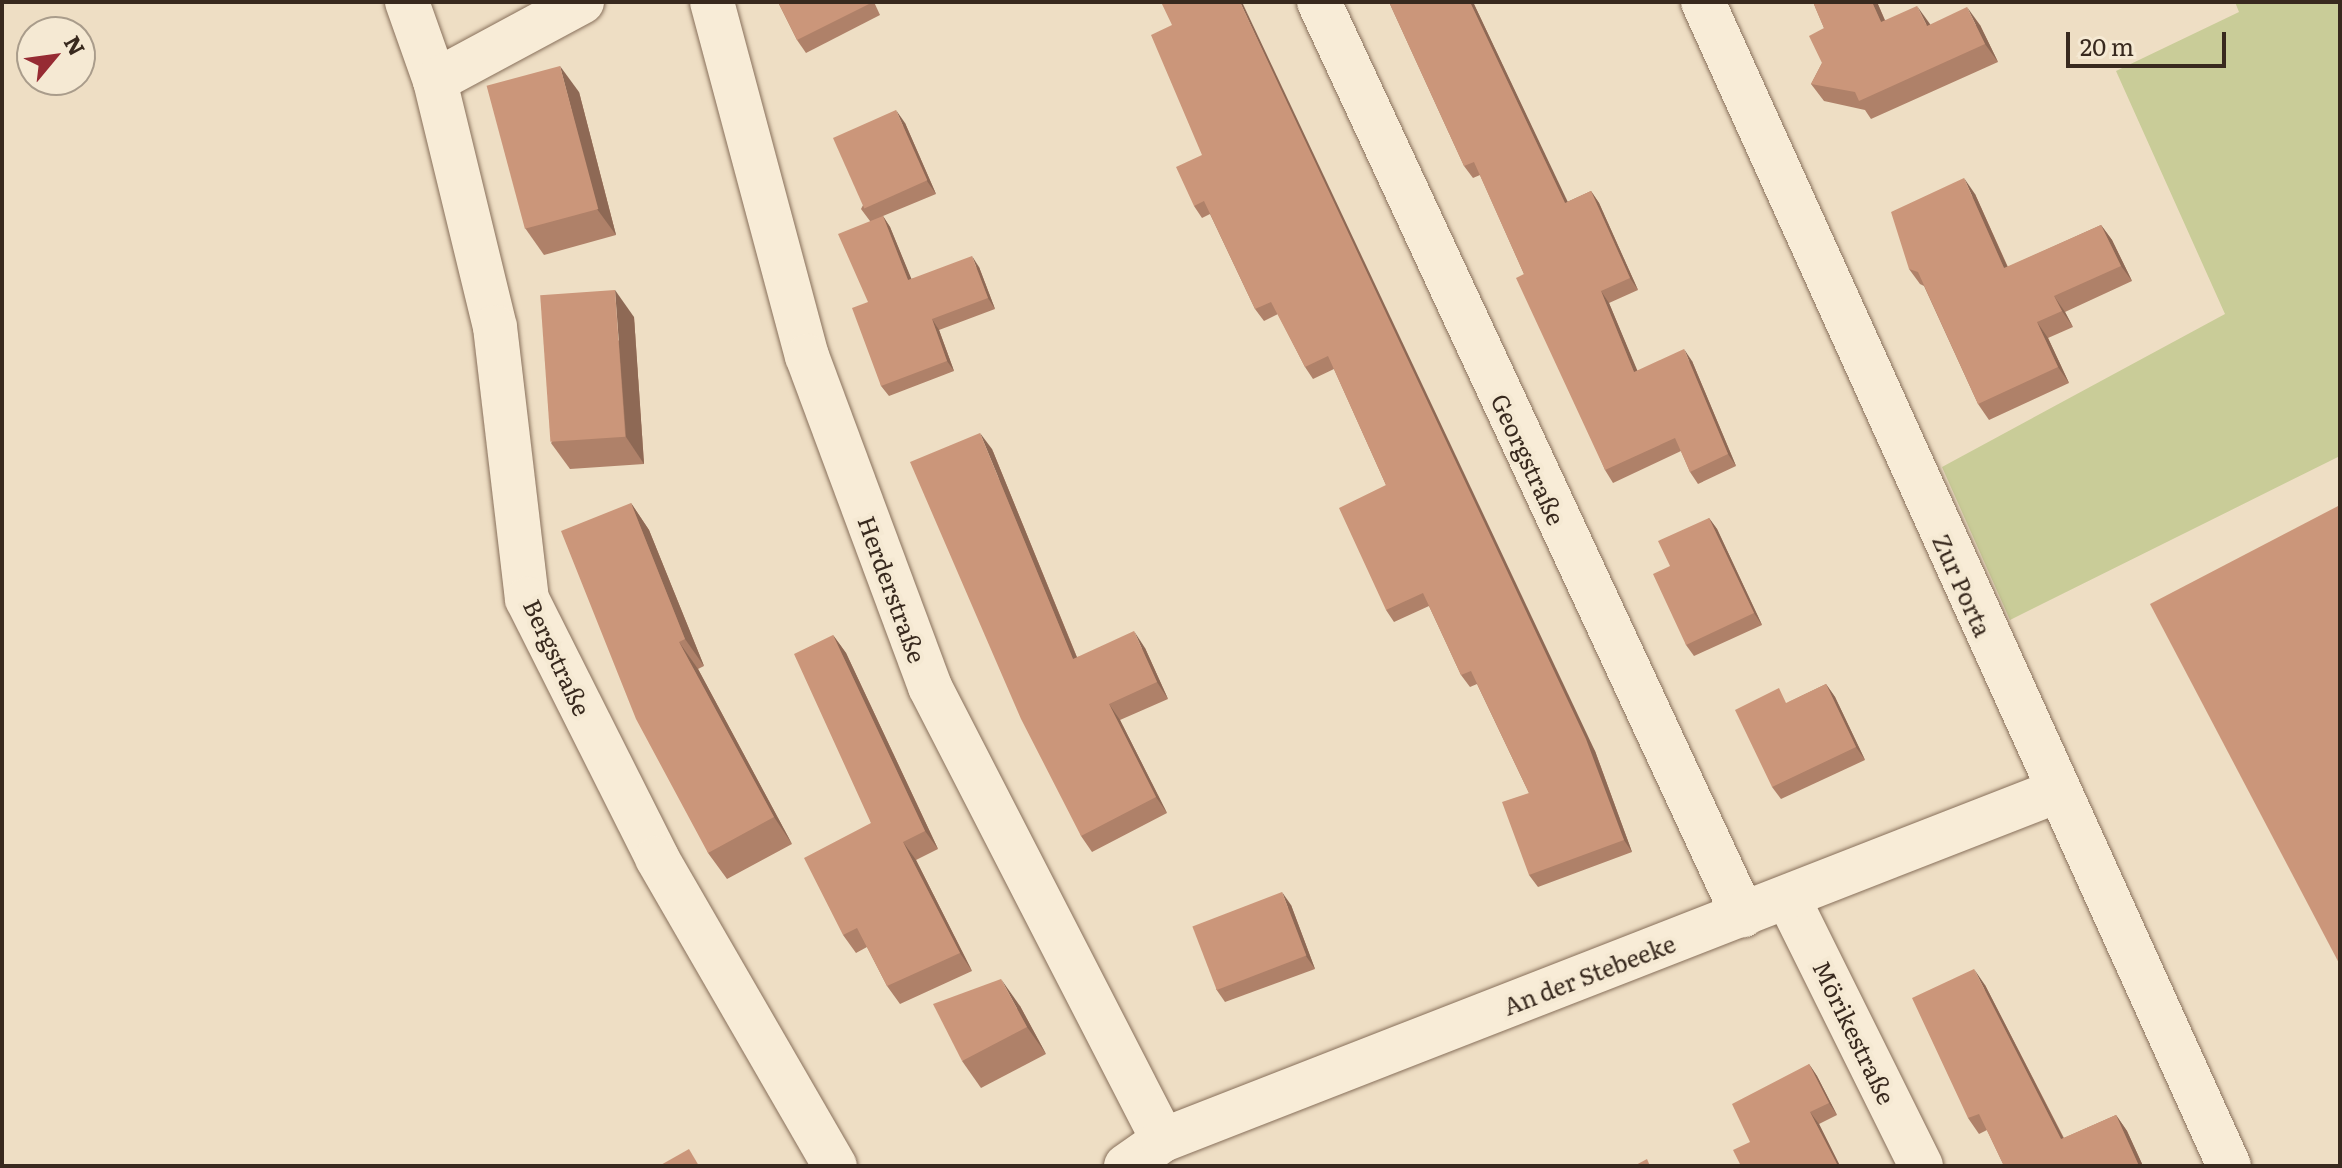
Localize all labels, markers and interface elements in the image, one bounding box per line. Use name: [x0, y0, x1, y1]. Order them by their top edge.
north arrow: [16, 16, 96, 96]
scale bar: [2070, 16, 2230, 66]
text: 20 m: [2080, 28, 2134, 63]
text: N: [57, 29, 95, 61]
street label: Georgstraße: [1486, 389, 1572, 529]
street label: Herderstraße: [853, 512, 933, 666]
street label: Zur Porta: [1928, 529, 1998, 641]
street label: Bergstraße: [519, 594, 597, 720]
street label: An der Stebeeke: [1499, 928, 1679, 1020]
street label: Mörikestraße: [1808, 956, 1902, 1108]

